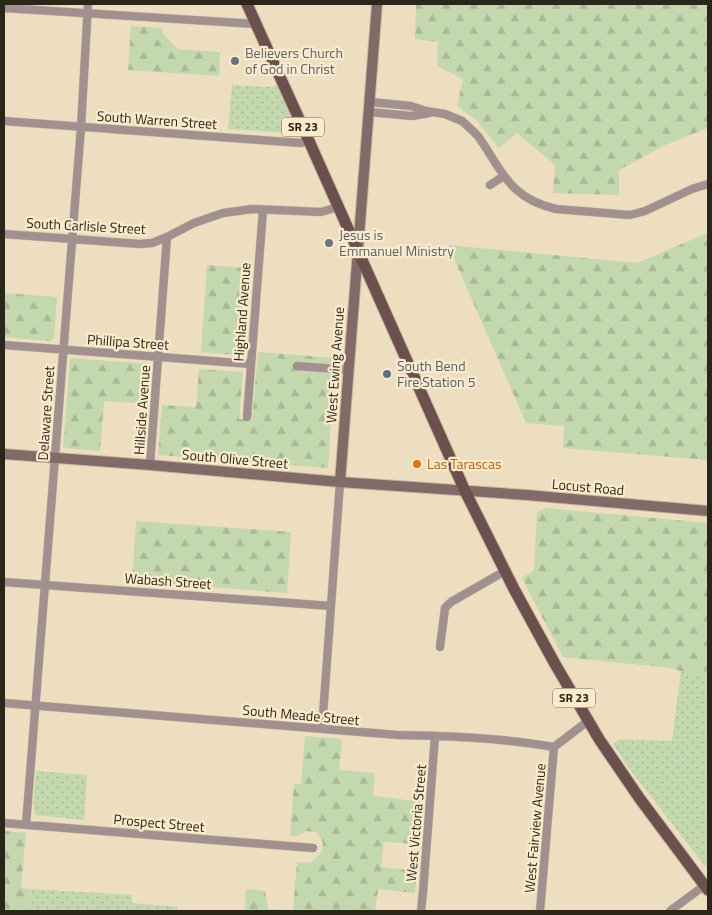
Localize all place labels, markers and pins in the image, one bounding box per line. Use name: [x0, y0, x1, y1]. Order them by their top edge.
place label: Believers Church of God in Christ: [245, 42, 343, 79]
marker: Believers Church of God in Christ: [229, 55, 241, 67]
place label: Jesus is Emmanuel Ministry: [339, 224, 454, 261]
marker: Jesus is Emmanuel Ministry: [323, 237, 335, 249]
place label: South Bend Fire Station 5: [397, 355, 476, 392]
marker: South Bend Fire Station 5: [381, 368, 393, 380]
place label: Las Tarascas: [427, 453, 501, 474]
marker: Las Tarascas: [411, 458, 423, 470]

